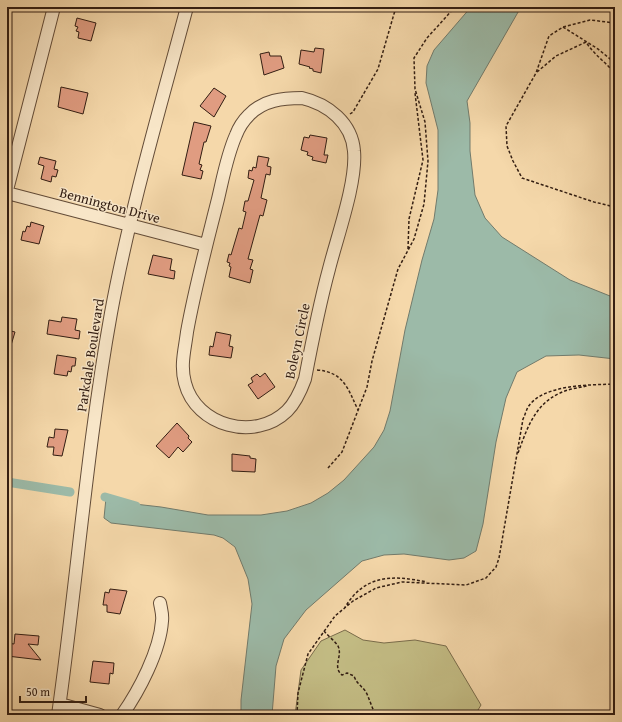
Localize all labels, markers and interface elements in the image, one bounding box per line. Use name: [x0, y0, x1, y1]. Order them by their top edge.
street label: Bennington Drive: [57, 182, 163, 228]
street label: Parkdale Boulevard: [71, 296, 109, 413]
street label: Boleyn Circle: [279, 301, 315, 381]
scale bar: [20, 678, 86, 704]
text: 50 m: [26, 683, 50, 700]

